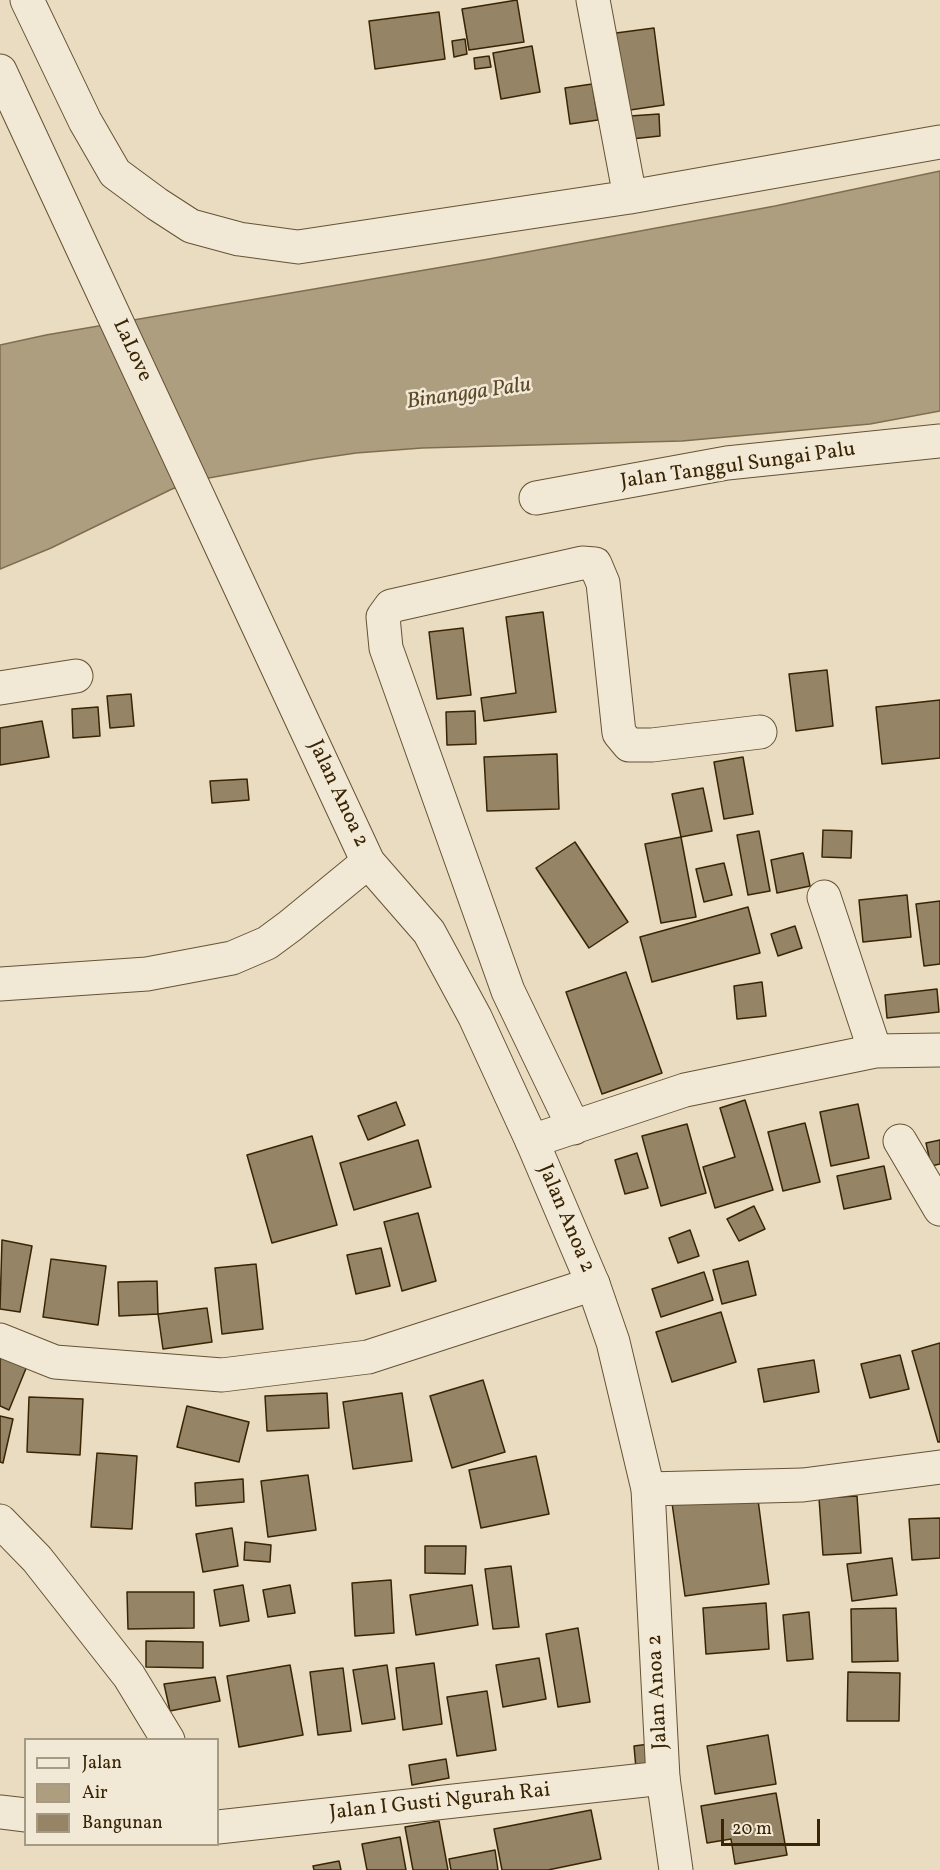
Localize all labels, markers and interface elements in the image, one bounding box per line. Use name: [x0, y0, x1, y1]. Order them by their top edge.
street label: LaLove: [106, 316, 156, 386]
water label: Binangga Palu: [405, 373, 533, 417]
street label: Jalan Tanggul Sungai Palu: [619, 438, 857, 496]
street label: Jalan Anoa 2: [301, 736, 373, 852]
street label: Jalan Anoa 2: [531, 1161, 599, 1277]
street label: Jalan Anoa 2: [643, 1634, 675, 1750]
legend: [24, 1738, 219, 1846]
text: Jalan: [82, 1751, 122, 1776]
street label: Jalan I Gusti Ngurah Rai: [328, 1779, 552, 1827]
text: Air: [82, 1781, 108, 1806]
scale bar: [724, 1807, 823, 1845]
text: Bangunan: [82, 1811, 163, 1836]
text: 20 m: [732, 1817, 772, 1842]

